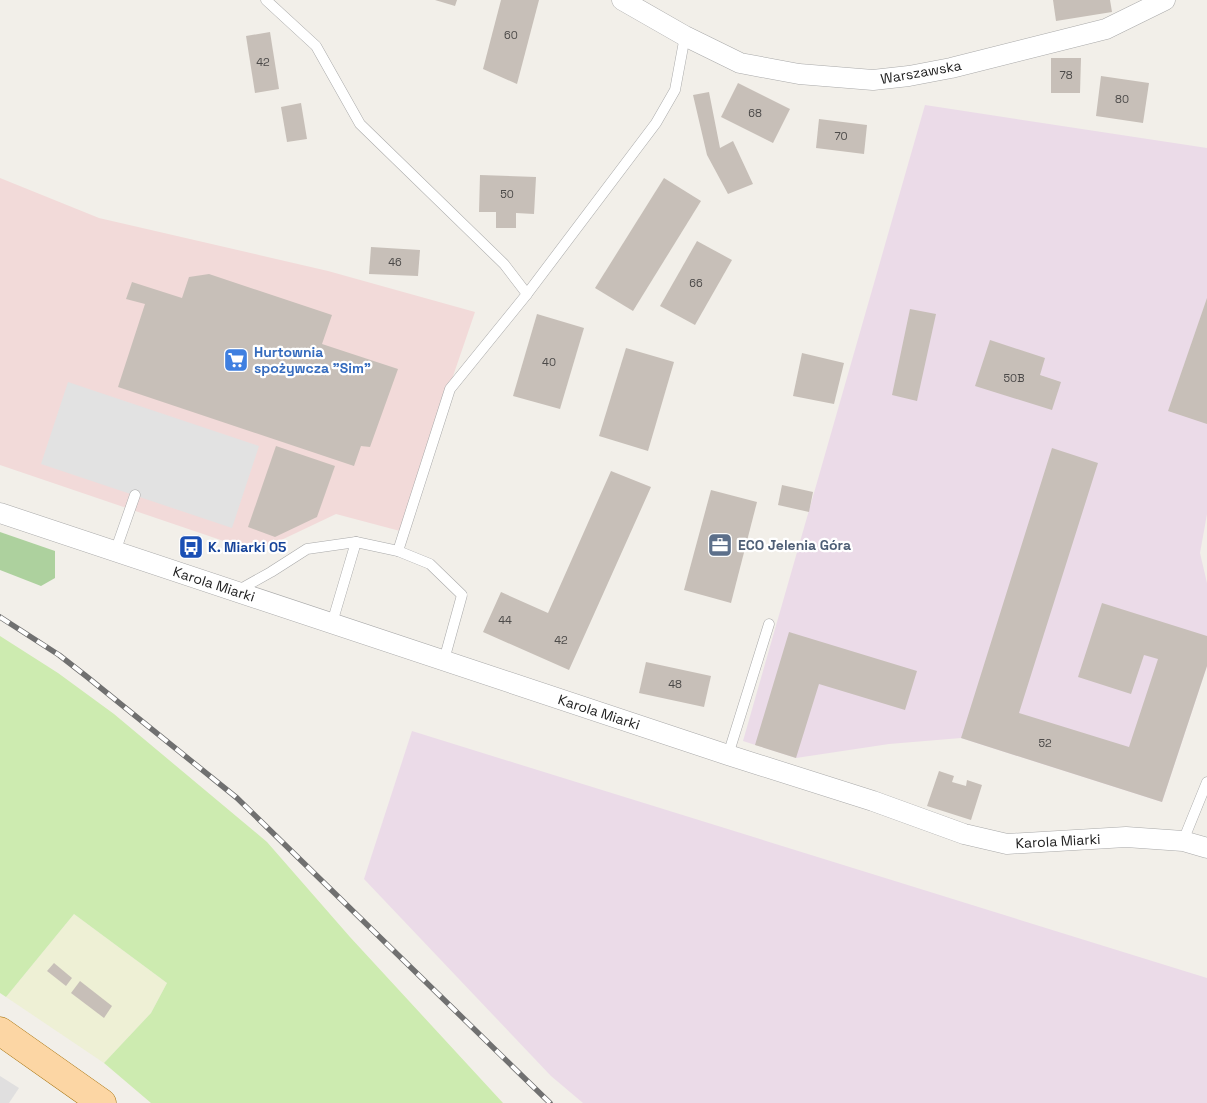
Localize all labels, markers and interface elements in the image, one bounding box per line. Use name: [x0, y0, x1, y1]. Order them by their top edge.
house number: 60: [504, 28, 518, 42]
house number: 42: [256, 55, 270, 69]
street label: Warszawska: [879, 56, 963, 88]
house number: 78: [1059, 68, 1073, 82]
house number: 80: [1115, 92, 1129, 106]
house number: 68: [748, 106, 762, 120]
house number: 70: [834, 129, 848, 143]
house number: 50: [500, 187, 514, 201]
house number: 46: [388, 255, 402, 269]
house number: 66: [689, 276, 703, 290]
place label: Hurtownia spożywcza "Sim": [254, 343, 371, 377]
supermarket icon: Hurtownia spożywcza "Sim": [223, 347, 249, 373]
house number: 40: [542, 355, 556, 369]
house number: 50B: [1004, 371, 1024, 385]
office icon: ECO Jelenia Góra: [707, 532, 733, 558]
bus stop icon: K. Miarki 05: [178, 534, 204, 560]
place label: ECO Jelenia Góra: [738, 536, 851, 554]
place label: K. Miarki 05: [208, 538, 286, 556]
street label: Karola Miarki: [171, 562, 257, 606]
house number: 44: [498, 613, 512, 627]
house number: 42: [554, 633, 568, 647]
house number: 48: [668, 677, 682, 691]
street label: Karola Miarki: [556, 690, 642, 734]
house number: 52: [1038, 736, 1052, 750]
street label: Karola Miarki: [1015, 830, 1101, 852]

